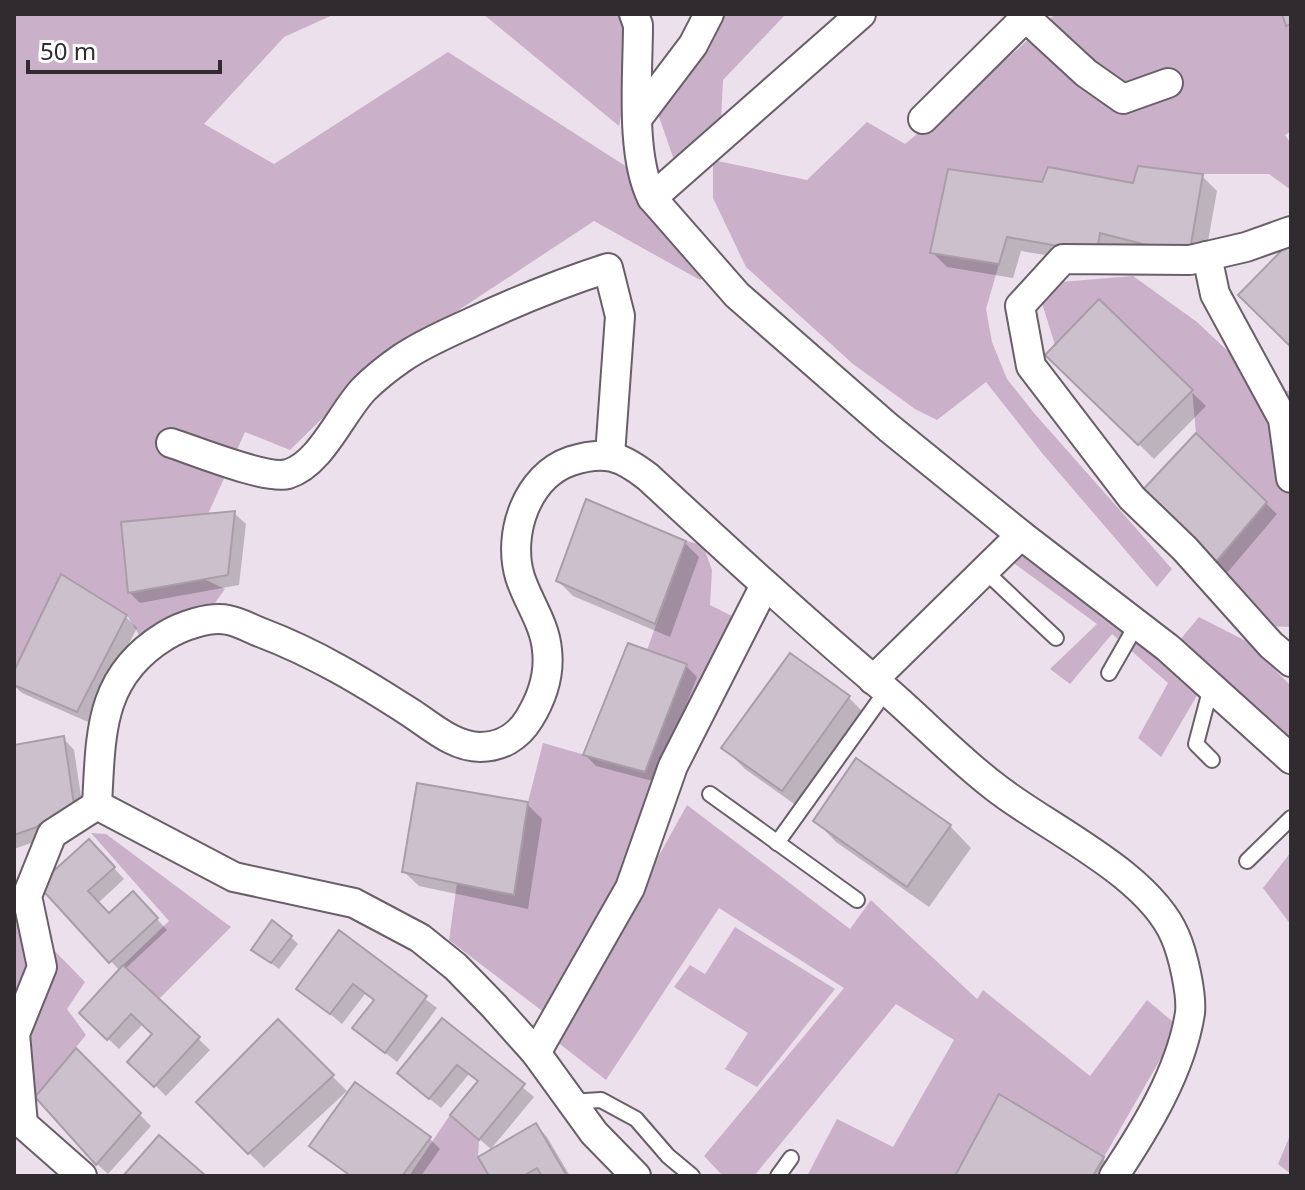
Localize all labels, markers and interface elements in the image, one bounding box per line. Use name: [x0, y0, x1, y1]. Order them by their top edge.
scale bar: [28, 24, 220, 74]
text: 50 m: [40, 34, 96, 67]

